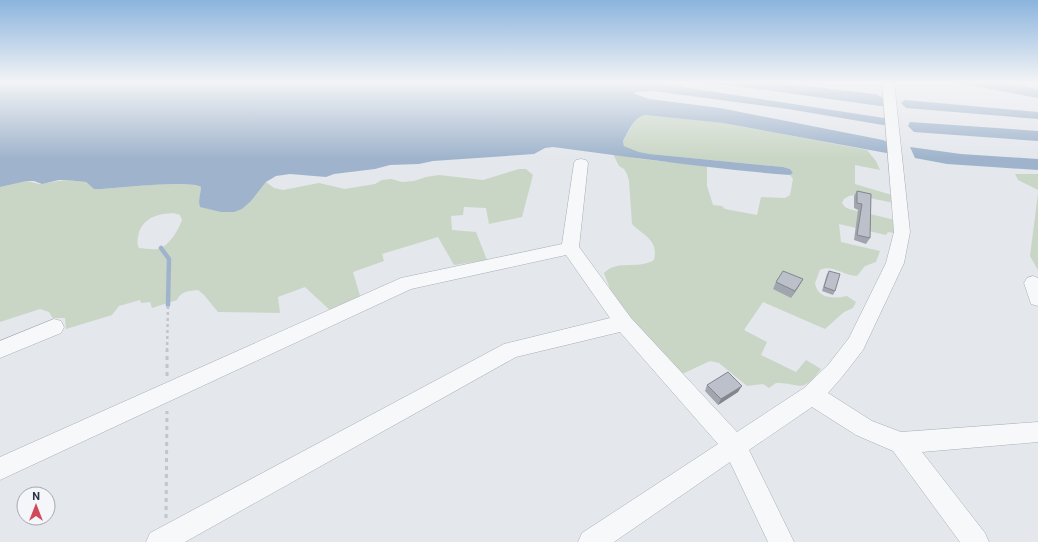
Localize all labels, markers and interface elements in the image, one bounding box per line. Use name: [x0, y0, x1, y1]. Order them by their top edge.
north arrow: [16, 486, 56, 526]
text: N: [32, 490, 40, 503]

